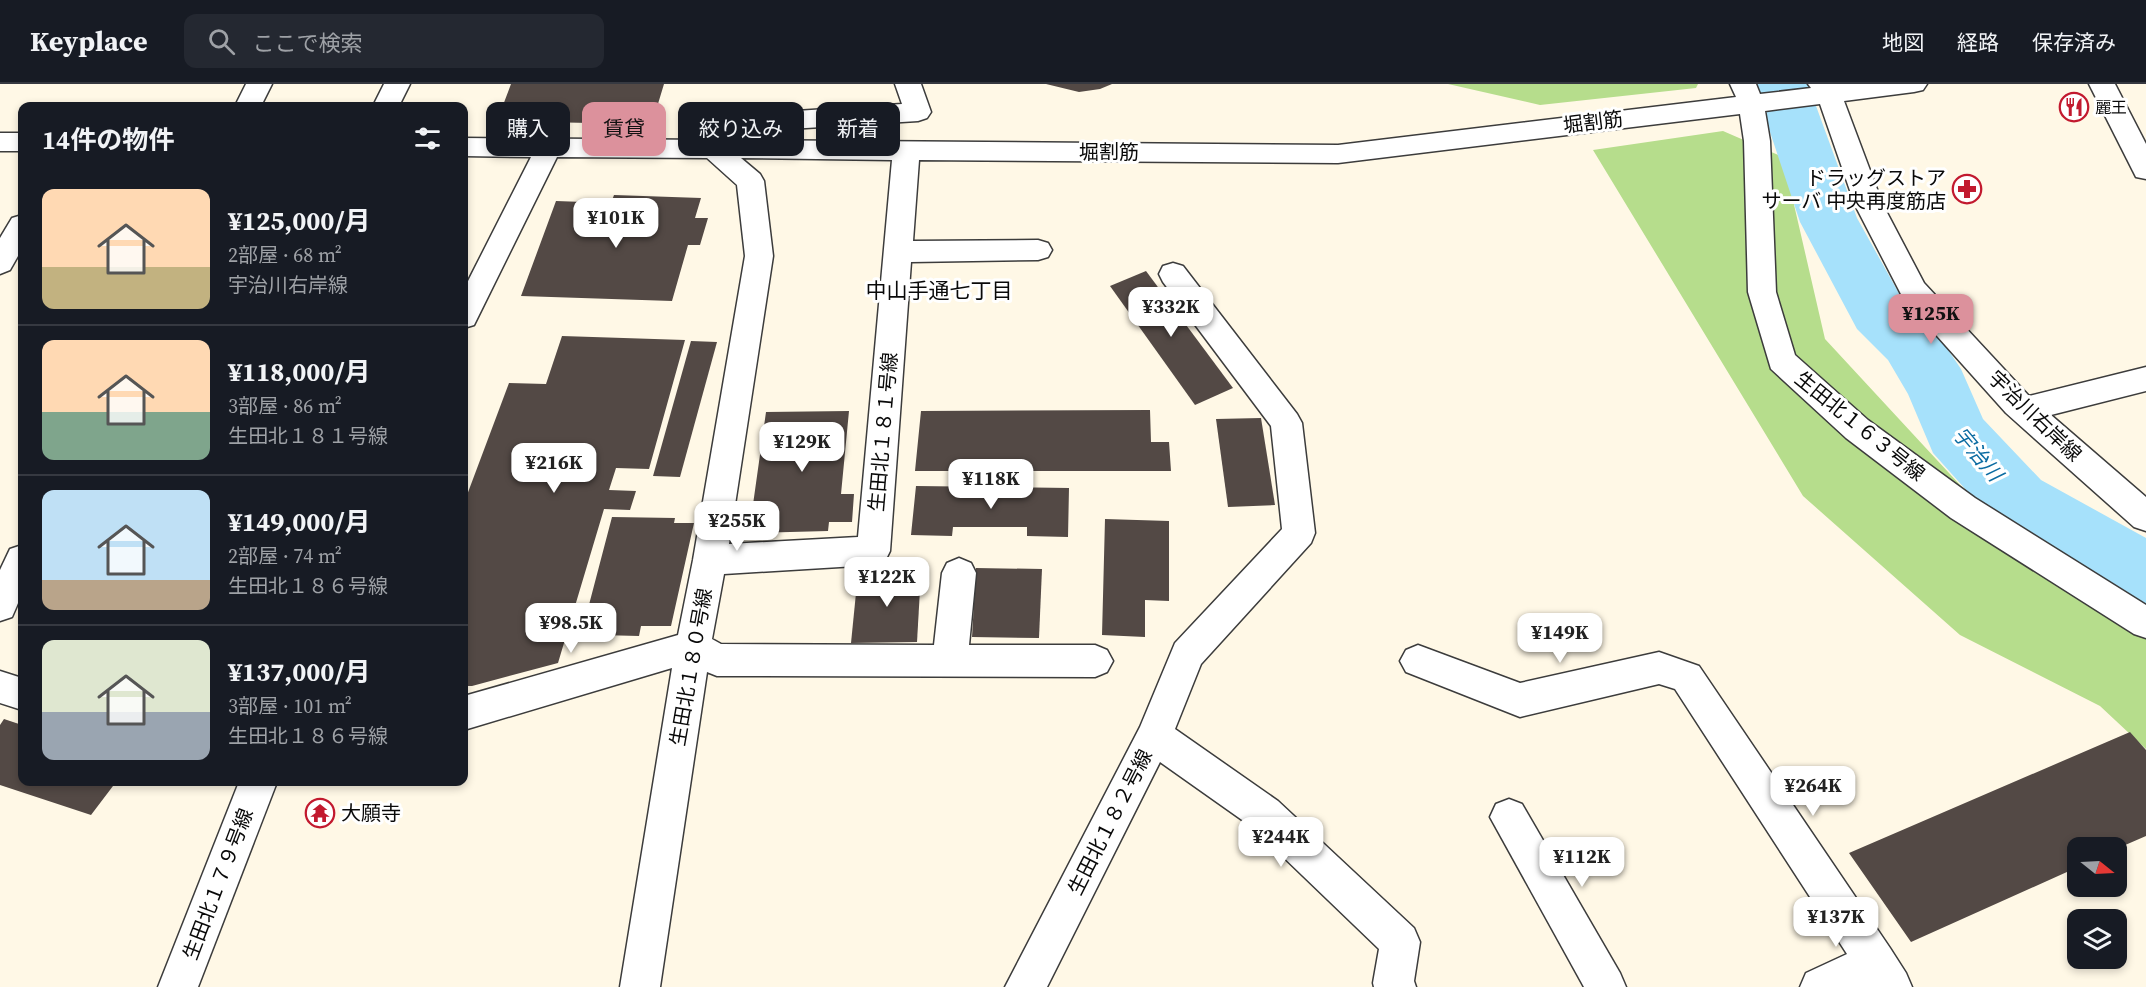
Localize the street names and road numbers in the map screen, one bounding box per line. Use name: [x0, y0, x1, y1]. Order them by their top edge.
street label: 堀割筋: [1562, 104, 1624, 140]
street label: 堀割筋: [1079, 138, 1139, 166]
street label: 生田北１８１号線: [862, 351, 904, 513]
street label: 宇治川右岸線: [1982, 364, 2088, 468]
street label: 生田北１６３号線: [1789, 365, 1931, 487]
street label: 生田北１８０号線: [663, 586, 719, 748]
street label: 生田北１８２号線: [1061, 744, 1159, 900]
street label: 生田北１７９号線: [176, 804, 260, 964]

